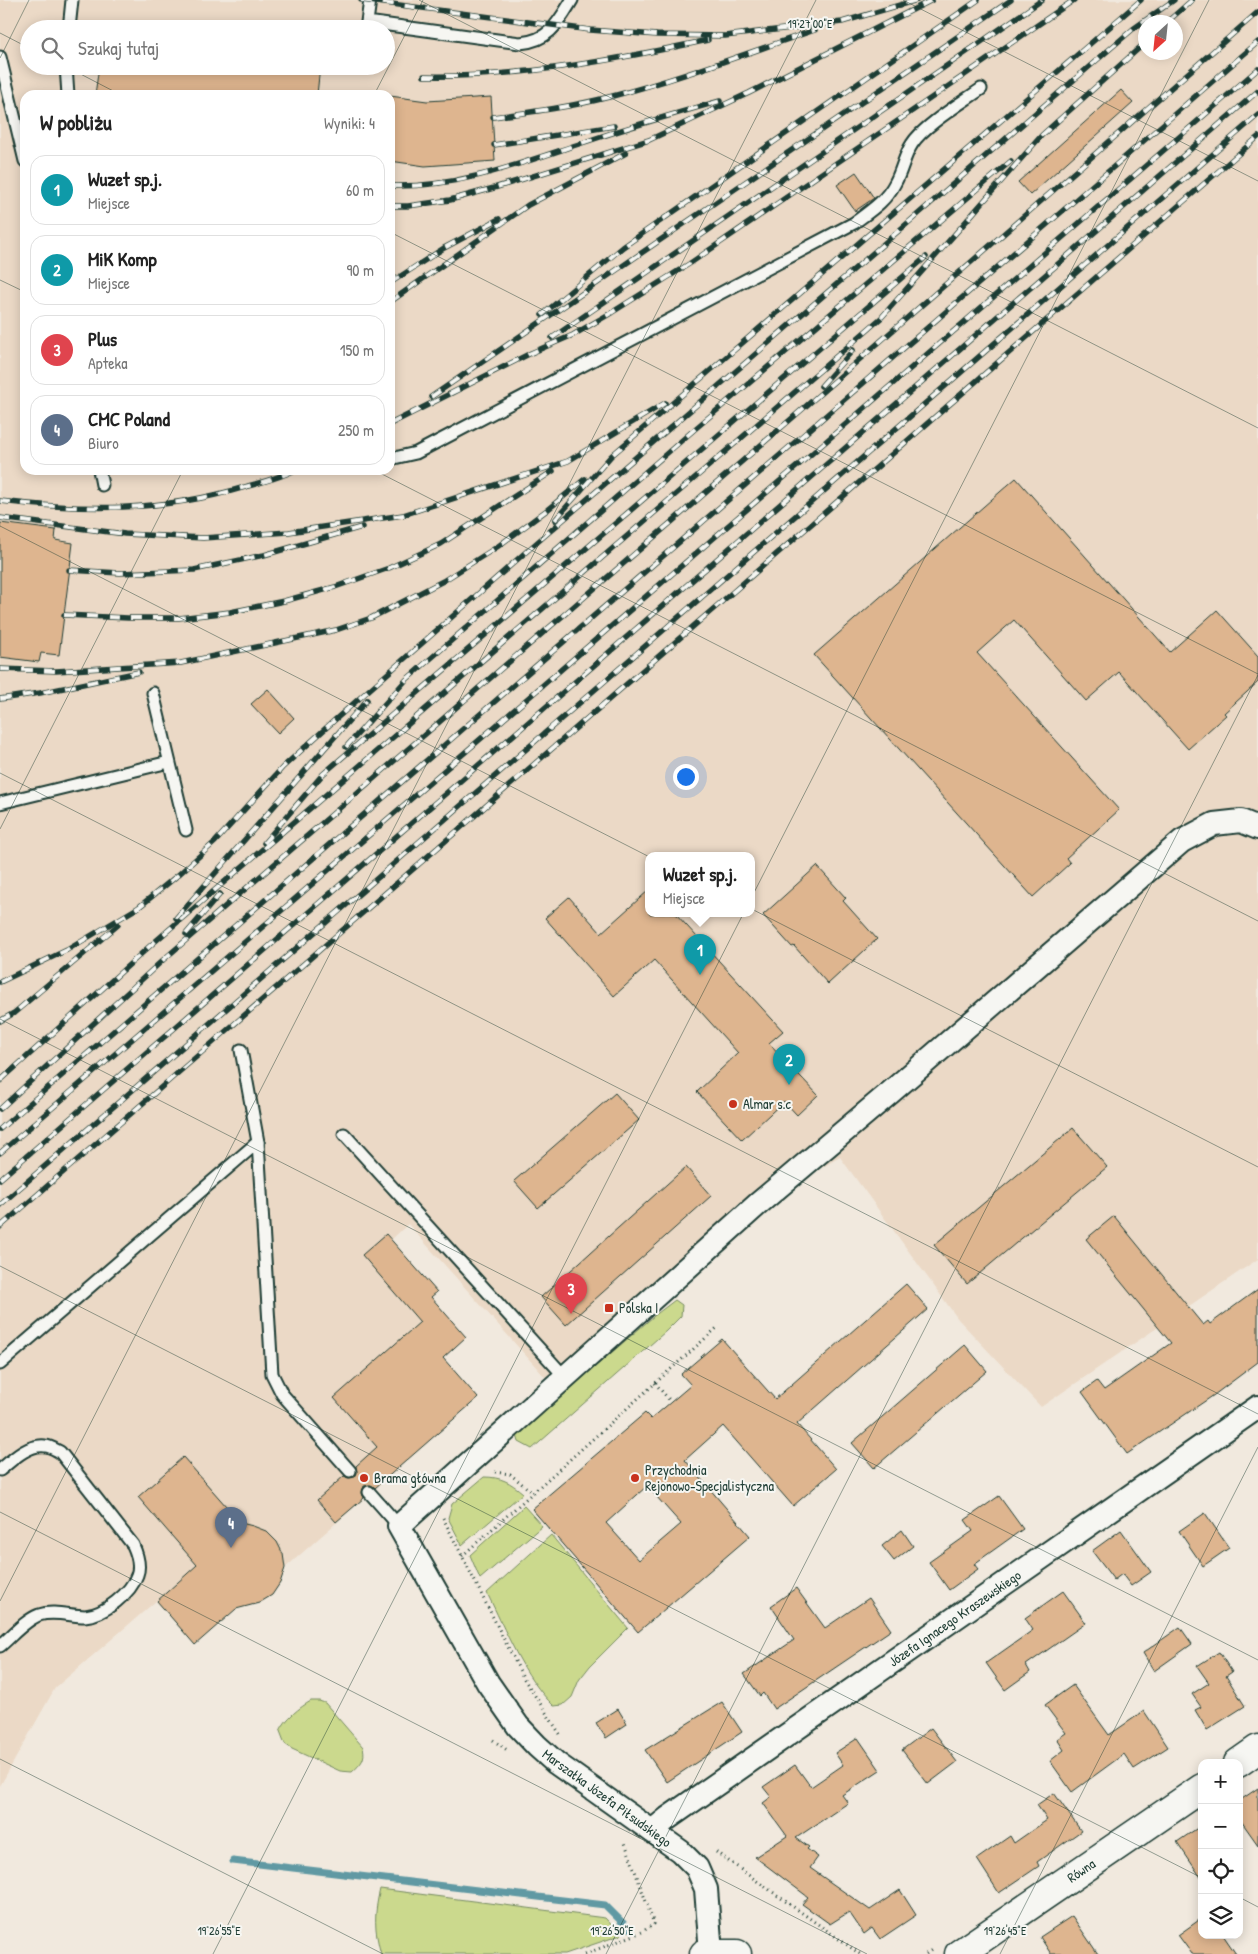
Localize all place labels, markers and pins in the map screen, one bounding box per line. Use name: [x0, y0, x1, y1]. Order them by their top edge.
pin: 1: [684, 934, 716, 975]
pin: 2: [773, 1044, 805, 1085]
place label: Almar s.c: [743, 1094, 792, 1113]
marker: Almar s.c: [727, 1098, 739, 1110]
pin: 3: [555, 1273, 587, 1314]
place label: Polska I: [619, 1298, 658, 1317]
marker: Polska I: [603, 1302, 615, 1314]
place label: Przychodnia Rejonowo-Specjalistyczna: [645, 1460, 775, 1496]
place label: Brama główna: [374, 1468, 446, 1488]
marker: Brama główna: [358, 1472, 370, 1484]
marker: Przychodnia Rejonowo-Specjalistyczna: [629, 1472, 641, 1484]
pin: 4: [215, 1507, 247, 1548]

